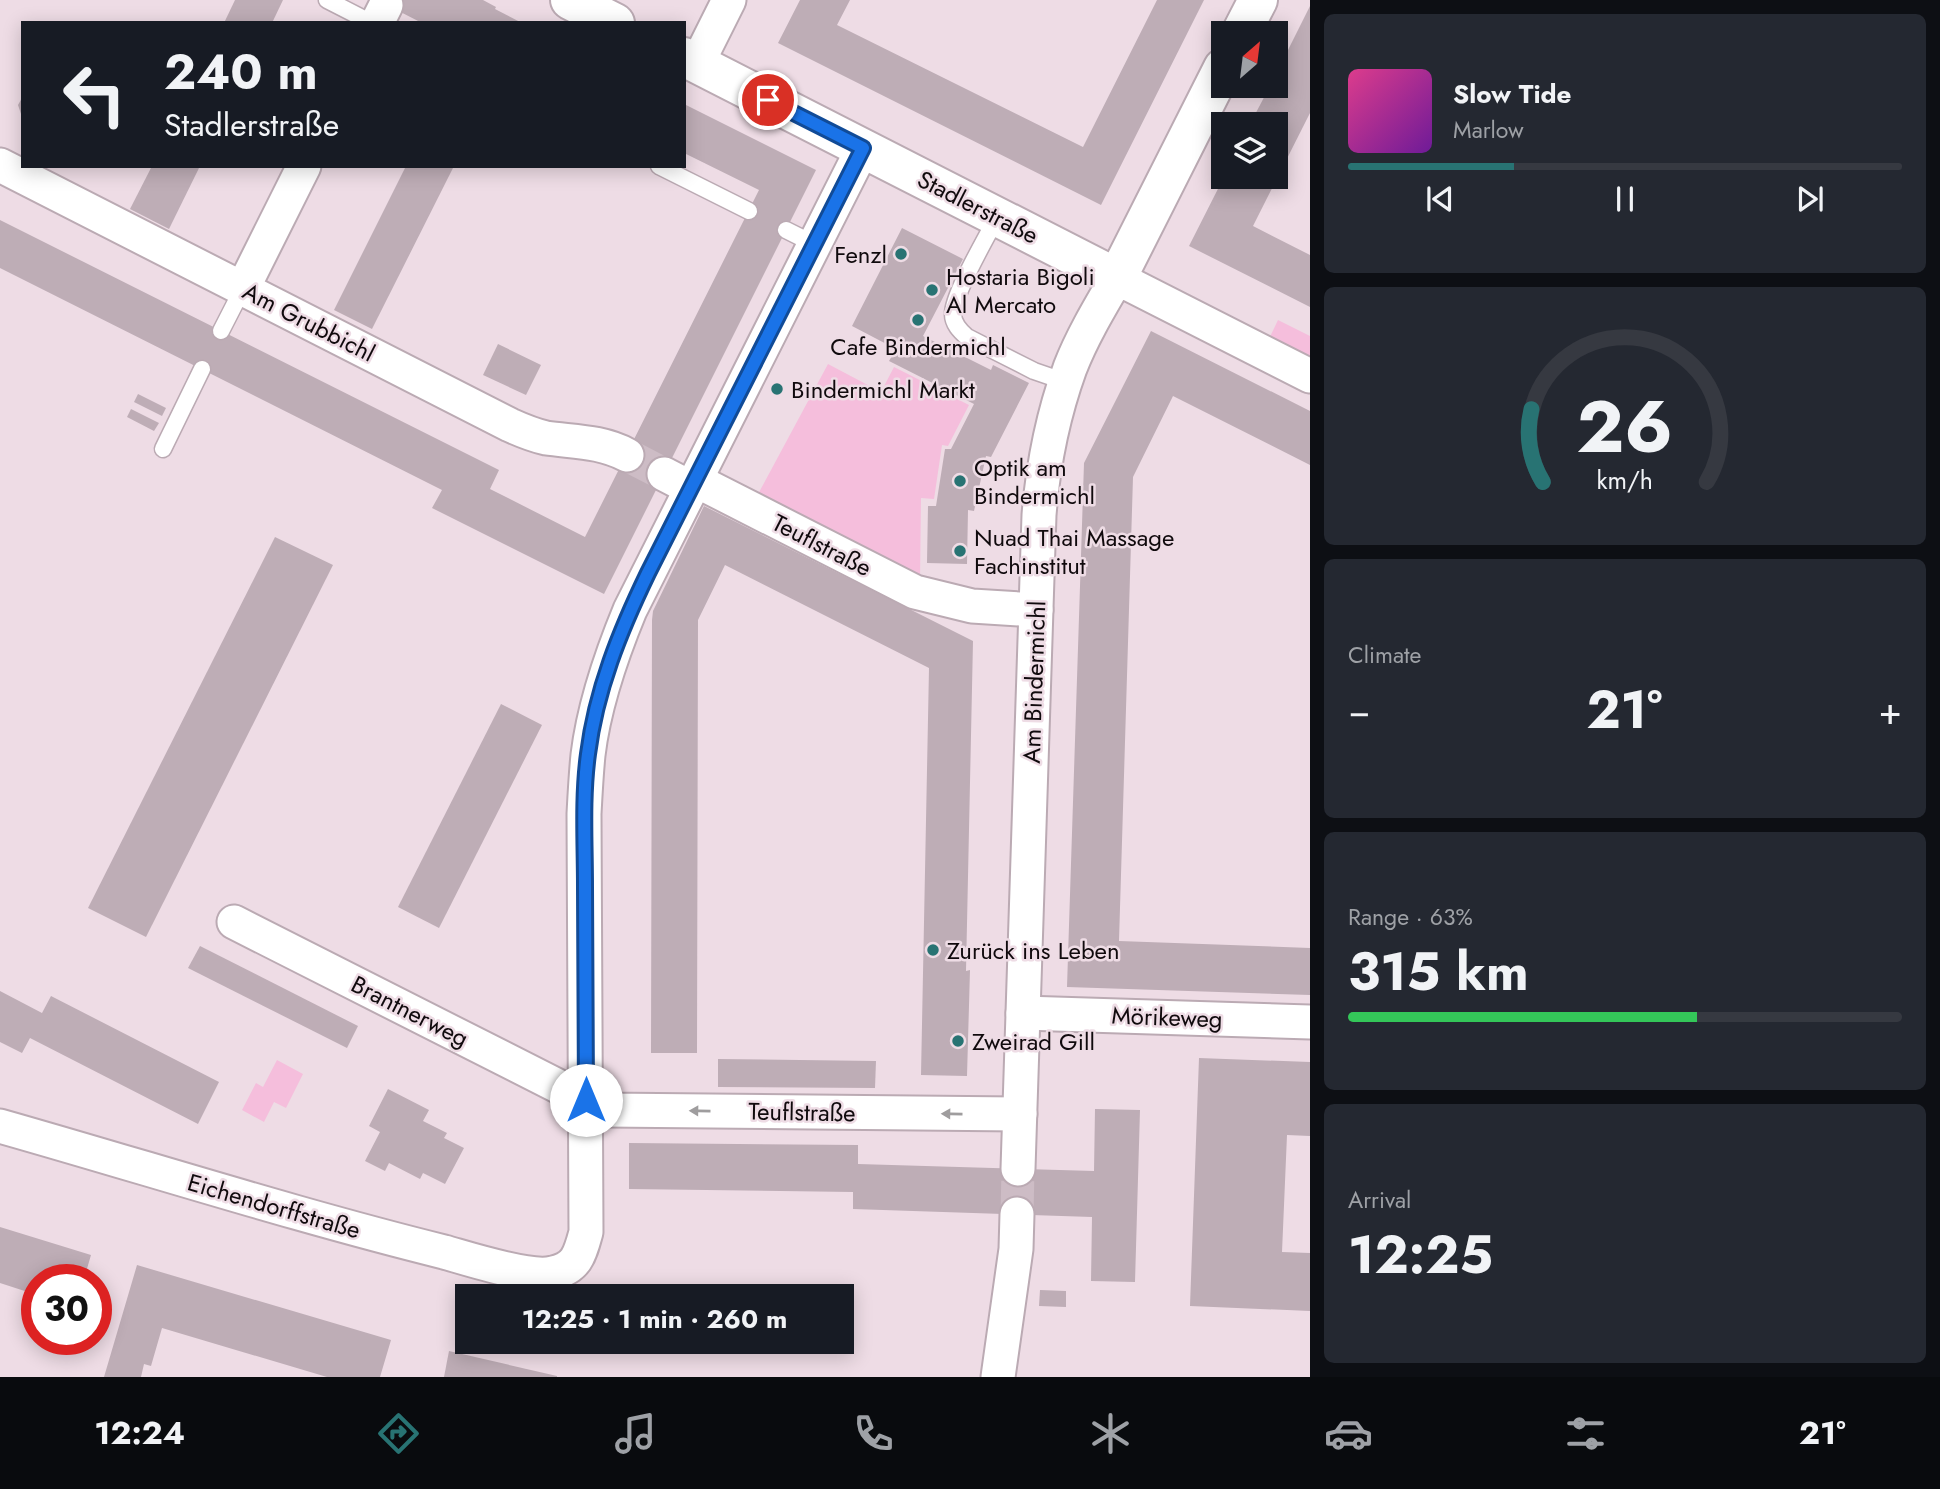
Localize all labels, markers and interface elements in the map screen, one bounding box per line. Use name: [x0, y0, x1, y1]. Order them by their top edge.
north arrow: [1211, 21, 1288, 98]
map controls: [1211, 21, 1288, 189]
text: 240 m: [164, 37, 318, 107]
icon: left: [49, 49, 140, 140]
pin: [738, 70, 798, 130]
text: Slow Tide: [1453, 75, 1572, 113]
icon: arrive: [749, 81, 787, 119]
text: Stadlerstraße: [164, 102, 339, 148]
button: layers: [1211, 112, 1288, 189]
text: Marlow: [1453, 113, 1524, 147]
street label: Stadlerstraße: [912, 162, 1044, 252]
icon: previous: [1421, 180, 1459, 218]
icon: pause: [1606, 180, 1644, 218]
icon: next: [1791, 180, 1829, 218]
place label: Fenzl: [834, 237, 887, 272]
marker: Fenzl: [893, 246, 909, 262]
place label: Hostaria Bigoli Al Mercato: [946, 259, 1095, 322]
street label: Am Grubbichl: [237, 274, 381, 370]
marker: Hostaria Bigoli Al Mercato: [924, 282, 940, 298]
marker: Cafe Bindermichl: [910, 312, 926, 328]
place label: Cafe Bindermichl: [830, 329, 1006, 364]
place label: Bindermichl Markt: [791, 372, 975, 407]
text: 26: [1577, 374, 1673, 479]
marker: Bindermichl Markt: [769, 381, 785, 397]
place label: Optik am Bindermichl: [974, 450, 1095, 513]
text: km/h: [1597, 462, 1653, 498]
marker: Optik am Bindermichl: [952, 473, 968, 489]
street label: Teuflstraße: [766, 505, 878, 585]
place label: Nuad Thai Massage Fachinstitut: [974, 520, 1174, 583]
marker: Nuad Thai Massage Fachinstitut: [952, 543, 968, 559]
street label: Am Bindermichl: [1014, 600, 1054, 764]
text: Climate: [1348, 638, 1421, 672]
text: 21°: [1587, 672, 1663, 748]
text: −: [1348, 683, 1370, 738]
text: +: [1879, 683, 1902, 738]
text: Range · 63%: [1348, 900, 1473, 934]
place label: Zurück ins Leben: [947, 933, 1120, 968]
text: 315 km: [1348, 934, 1529, 1010]
marker: Zurück ins Leben: [925, 942, 941, 958]
street label: Brantnerweg: [345, 966, 475, 1056]
street label: Mörikeweg: [1111, 998, 1223, 1036]
place label: Zweirad Gill: [972, 1024, 1095, 1059]
marker: Zweirad Gill: [950, 1033, 966, 1049]
position arrow: [549, 1063, 623, 1137]
street label: Teuflstraße: [748, 1094, 856, 1130]
one-way arrow: [689, 1105, 711, 1117]
one-way arrow: [941, 1108, 963, 1119]
street label: Eichendorffstraße: [183, 1165, 365, 1247]
text: Arrival: [1348, 1183, 1411, 1217]
text: 12:25: [1348, 1217, 1493, 1293]
speed limit sign: 30: [21, 1264, 112, 1355]
text: 12:25 · 1 min · 260 m: [522, 1300, 787, 1338]
icon: directions: [374, 1409, 423, 1458]
icon: music: [611, 1409, 660, 1458]
icon: phone: [849, 1409, 898, 1458]
icon: climate: [1086, 1409, 1135, 1458]
icon: car: [1324, 1409, 1373, 1458]
icon: filters: [1561, 1409, 1610, 1458]
text: 12:24: [94, 1410, 185, 1456]
text: 21°: [1799, 1410, 1846, 1456]

